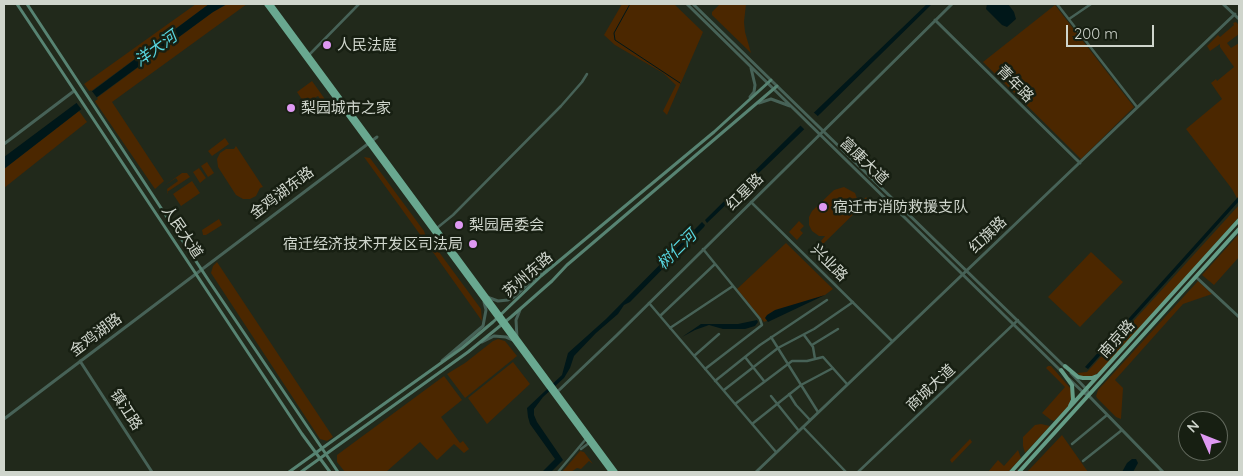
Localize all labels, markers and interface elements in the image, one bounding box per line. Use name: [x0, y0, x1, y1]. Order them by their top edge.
scale bar: [1068, 15, 1156, 47]
text: 200 m: [1074, 24, 1118, 43]
water label: 洋大河: [131, 27, 181, 71]
place label: 人民法庭: [337, 36, 397, 54]
marker: 人民法庭: [321, 39, 333, 51]
street label: 青年路: [993, 62, 1037, 106]
place label: 梨园城市之家: [301, 99, 391, 117]
marker: 梨园城市之家: [285, 102, 297, 114]
street label: 富康大道: [836, 134, 892, 188]
street label: 金鸡湖东路: [247, 163, 317, 223]
street label: 红星路: [723, 170, 767, 214]
place label: 宿迁市消防救援支队: [833, 198, 968, 216]
marker: 宿迁市消防救援支队: [817, 201, 829, 213]
street label: 人民大道: [158, 202, 206, 262]
street label: 红旗路: [966, 213, 1010, 257]
place label: 梨园居委会: [469, 216, 544, 234]
marker: 梨园居委会: [453, 219, 465, 231]
water label: 树仁河: [653, 226, 701, 274]
place label: 宿迁经济技术开发区司法局: [283, 235, 463, 253]
marker: 宿迁经济技术开发区司法局: [467, 238, 479, 250]
street label: 兴业路: [807, 241, 851, 285]
street label: 苏州东路: [499, 249, 557, 301]
street label: 金鸡湖路: [67, 310, 125, 360]
street label: 南京路: [1095, 316, 1139, 362]
street label: 商城大道: [903, 361, 959, 415]
street label: 镇江路: [106, 386, 146, 434]
north arrow: [1178, 411, 1228, 461]
text: N: [1183, 416, 1203, 436]

